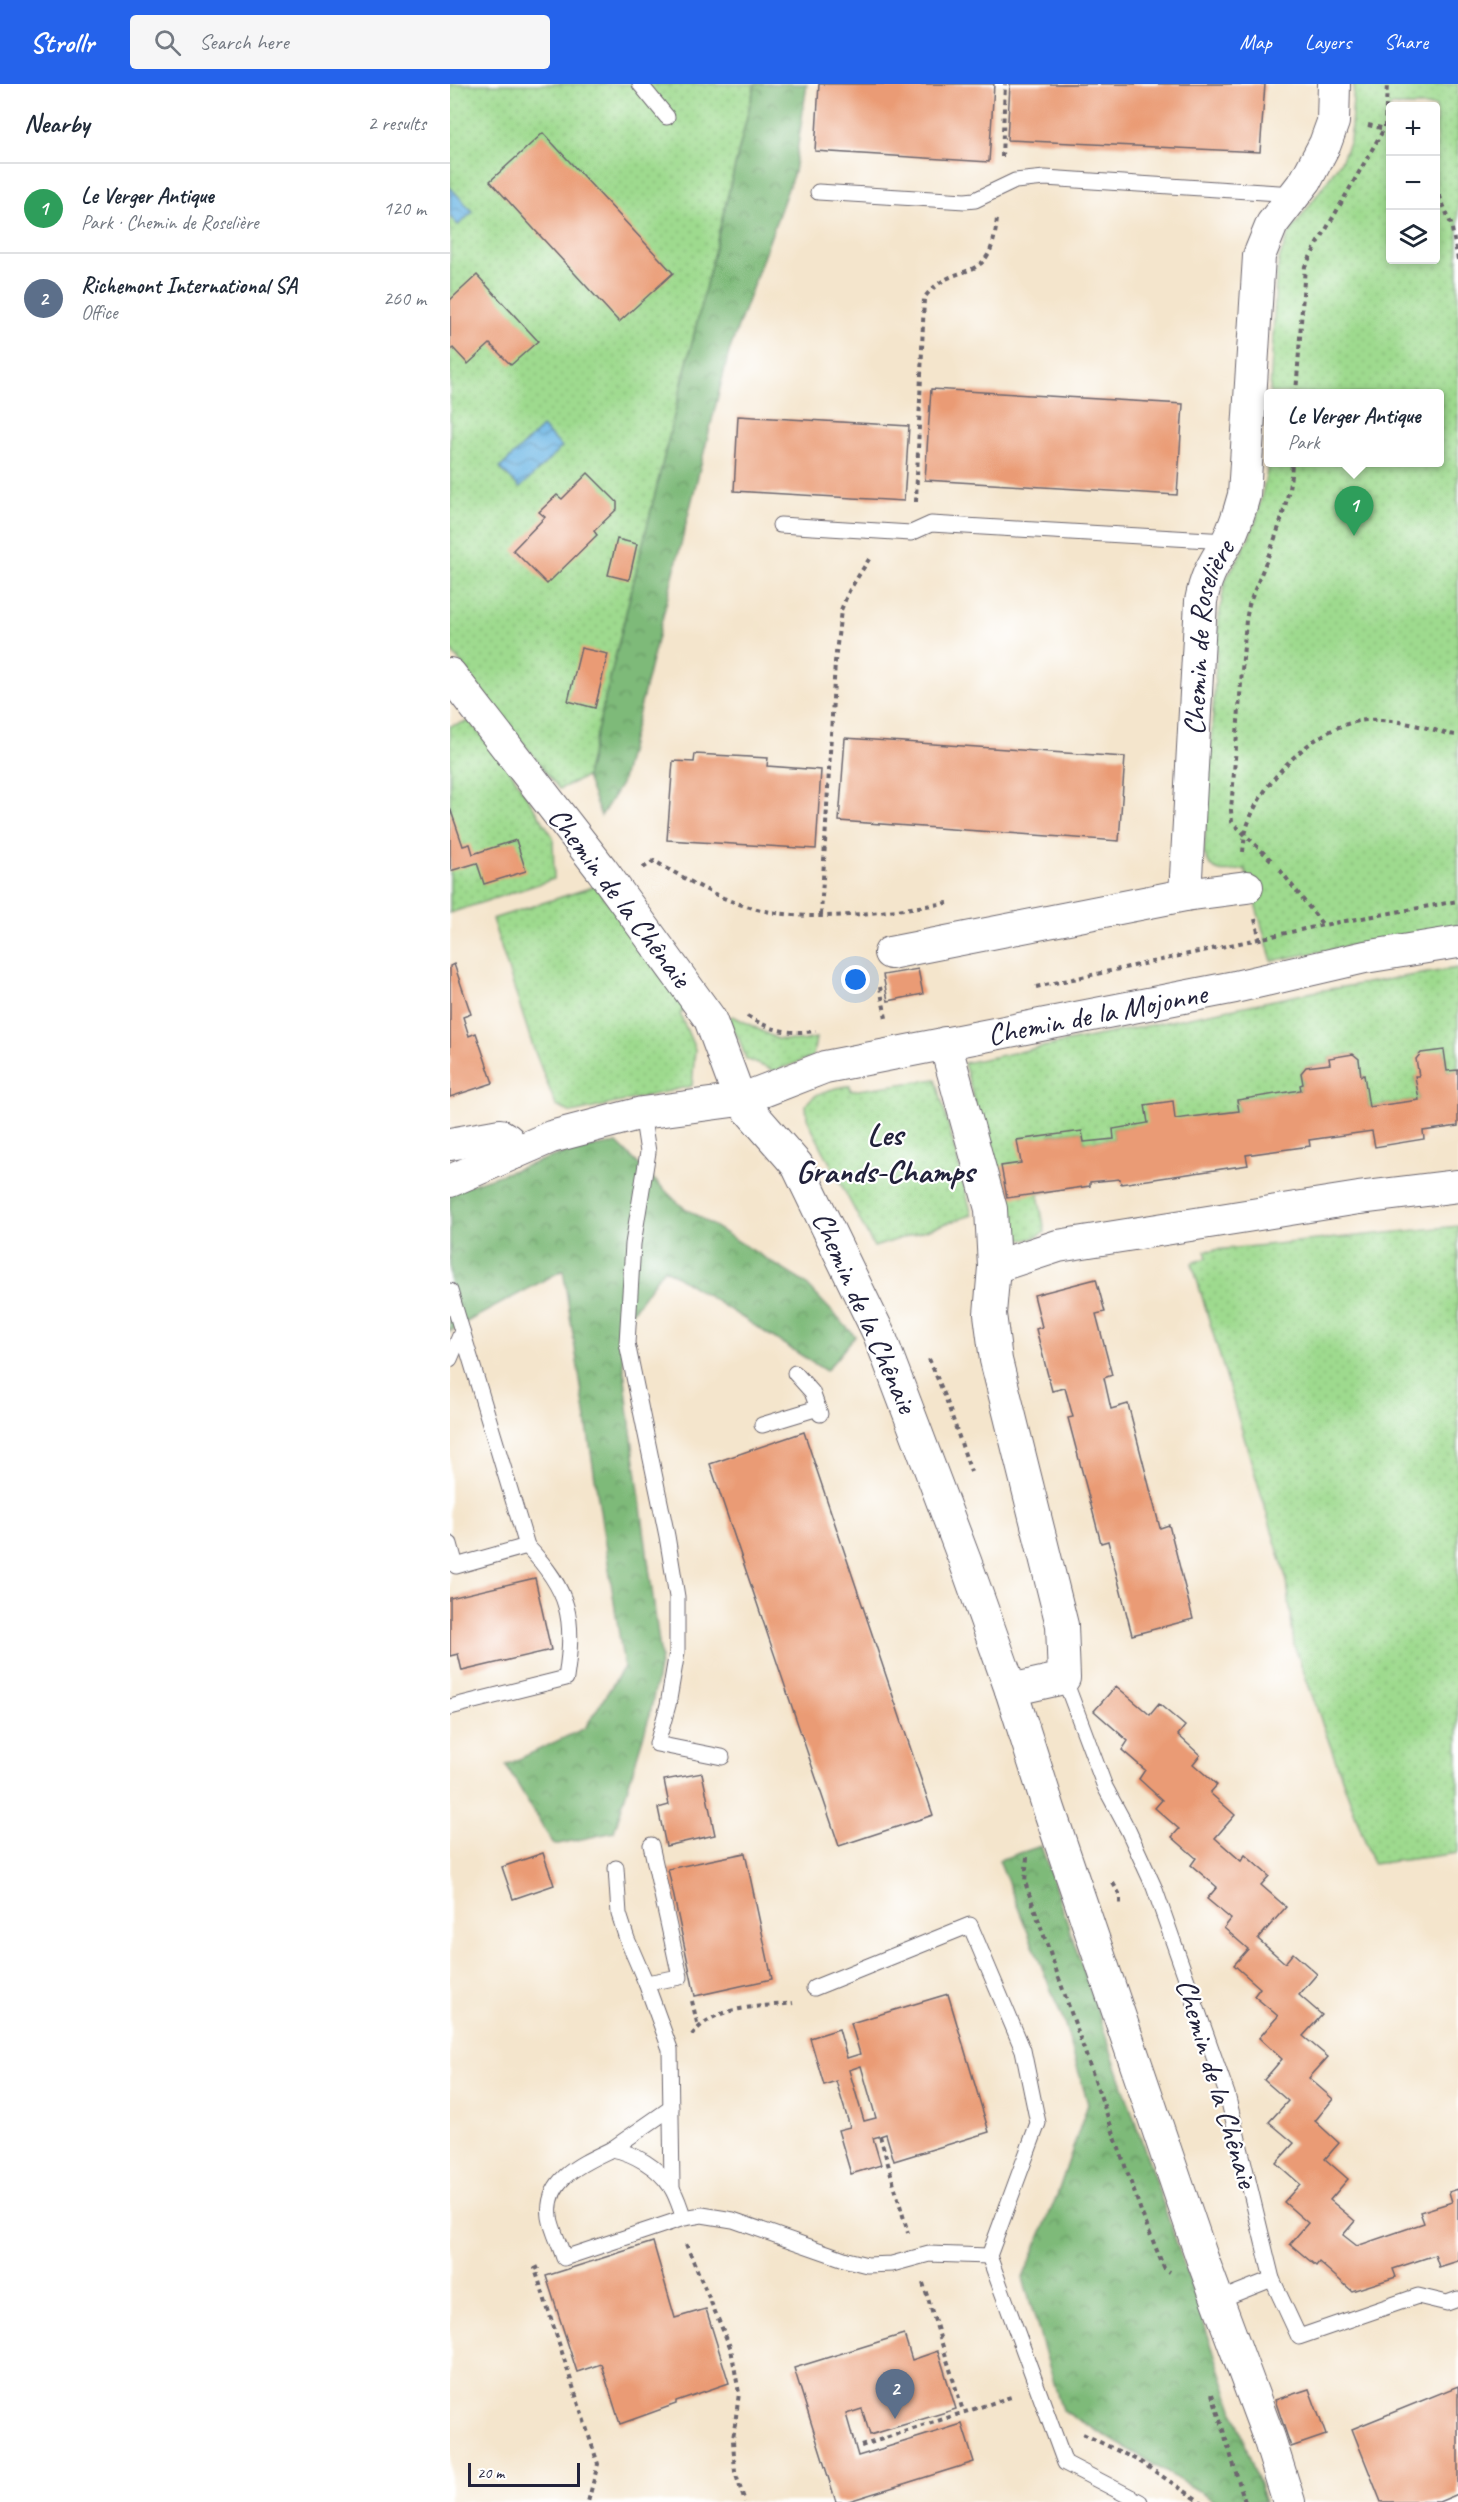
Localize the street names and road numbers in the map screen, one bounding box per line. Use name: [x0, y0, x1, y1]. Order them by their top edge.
street label: Chemin de Roselière: [1175, 531, 1244, 736]
street label: Chemin de la Chênaie: [540, 799, 702, 997]
street label: Chemin de la Mojonne: [984, 974, 1212, 1054]
street label: Chemin de la Chênaie: [804, 1205, 927, 1421]
street label: Chemin de la Chênaie: [1167, 1974, 1267, 2194]

